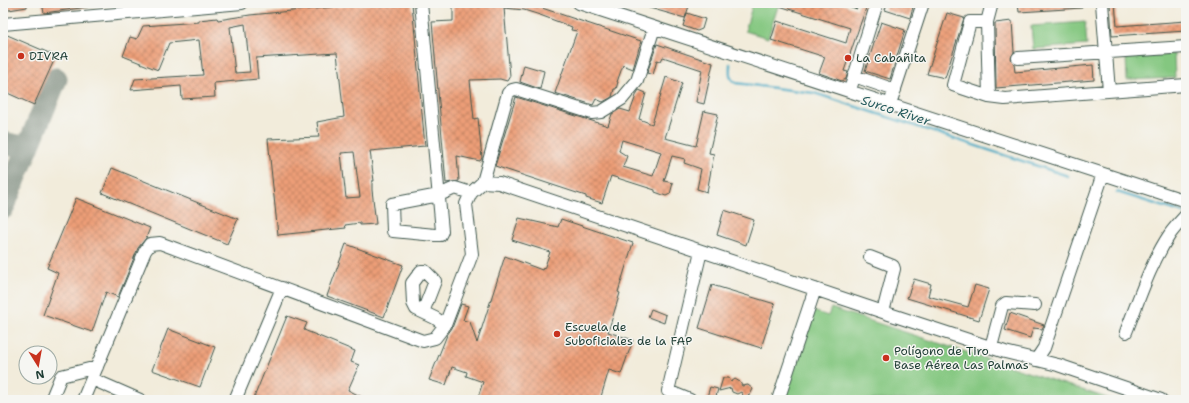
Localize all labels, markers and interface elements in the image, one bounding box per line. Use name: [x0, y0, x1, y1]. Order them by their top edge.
place label: DIVRA: [29, 48, 68, 64]
place label: La Cabañita: [856, 50, 927, 66]
marker: DIVRA: [16, 51, 26, 61]
marker: La Cabañita: [843, 53, 853, 63]
water label: Surco River: [859, 91, 933, 130]
place label: Escuela de Suboficiales de la FAP: [565, 319, 692, 349]
marker: Escuela de Suboficiales de la FAP: [552, 329, 562, 339]
place label: Polígono de Tiro Base Aérea Las Palmas: [894, 343, 1029, 373]
north arrow: [18, 345, 58, 385]
marker: Polígono de Tiro Base Aérea Las Palmas: [881, 353, 891, 363]
text: N: [34, 366, 46, 383]

